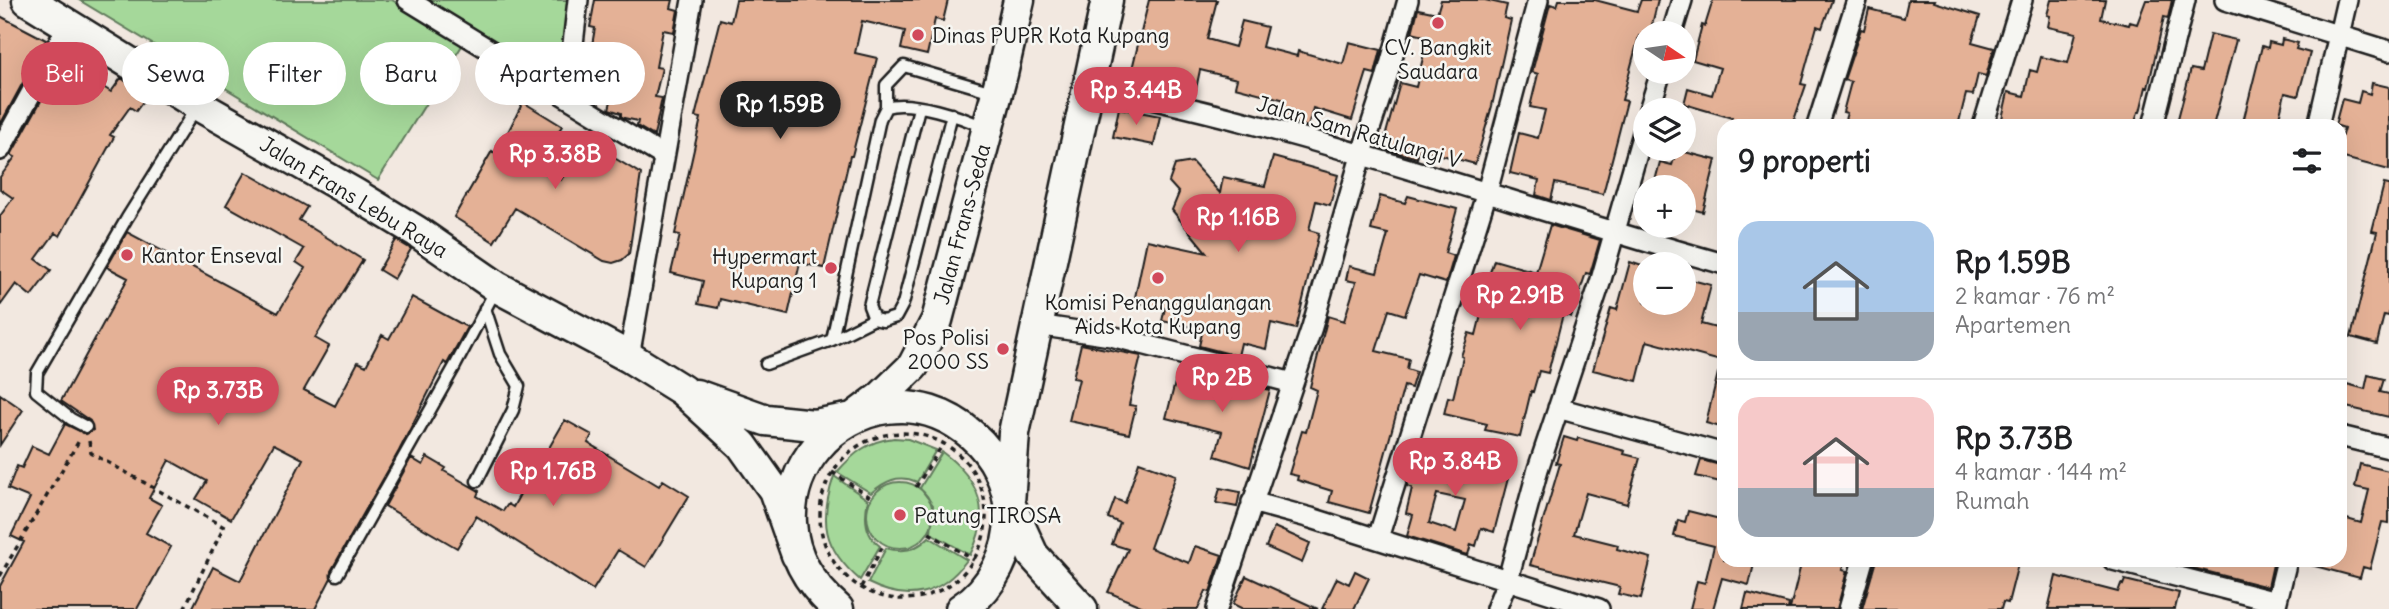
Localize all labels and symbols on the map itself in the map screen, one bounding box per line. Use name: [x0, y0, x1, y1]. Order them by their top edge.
marker: CV. Bangkit Saudara: [1430, 15, 1446, 31]
north arrow: [1633, 21, 1696, 84]
place label: Dinas PUPR Kota Kupang: [932, 22, 1170, 49]
marker: Dinas PUPR Kota Kupang: [910, 27, 926, 43]
place label: CV. Bangkit Saudara: [1384, 34, 1492, 85]
pin: Rp 3.44B: [1064, 68, 1208, 127]
pin: Rp 1.59B: [708, 82, 852, 141]
street label: Jalan Sam Ratulangi V: [1254, 90, 1464, 174]
street label: Jalan Frans Lebu Raya: [255, 130, 453, 264]
pin: Rp 3.38B: [483, 132, 627, 191]
street label: Jalan Frans-Seda: [928, 141, 996, 307]
pin: Rp 1.16B: [1166, 194, 1310, 254]
place label: Kantor Enseval: [141, 242, 282, 269]
place label: Hypermart Kupang 1: [712, 243, 817, 294]
marker: Kantor Enseval: [119, 247, 135, 263]
marker: Hypermart Kupang 1: [823, 260, 839, 276]
marker: Komisi Penanggulangan Aids Kota Kupang: [1150, 270, 1166, 286]
pin: Rp 2.91B: [1448, 272, 1592, 332]
place label: Komisi Penanggulangan Aids Kota Kupang: [1045, 289, 1271, 340]
place label: Pos Polisi 2000 SS: [903, 324, 989, 375]
marker: Pos Polisi 2000 SS: [995, 341, 1011, 357]
pin: Rp 2B: [1173, 354, 1271, 414]
pin: Rp 3.73B: [146, 368, 290, 427]
pin: Rp 3.84B: [1383, 438, 1527, 498]
pin: Rp 1.76B: [481, 448, 625, 508]
place label: Patung TIROSA: [914, 502, 1061, 529]
marker: Patung TIROSA: [892, 507, 908, 523]

